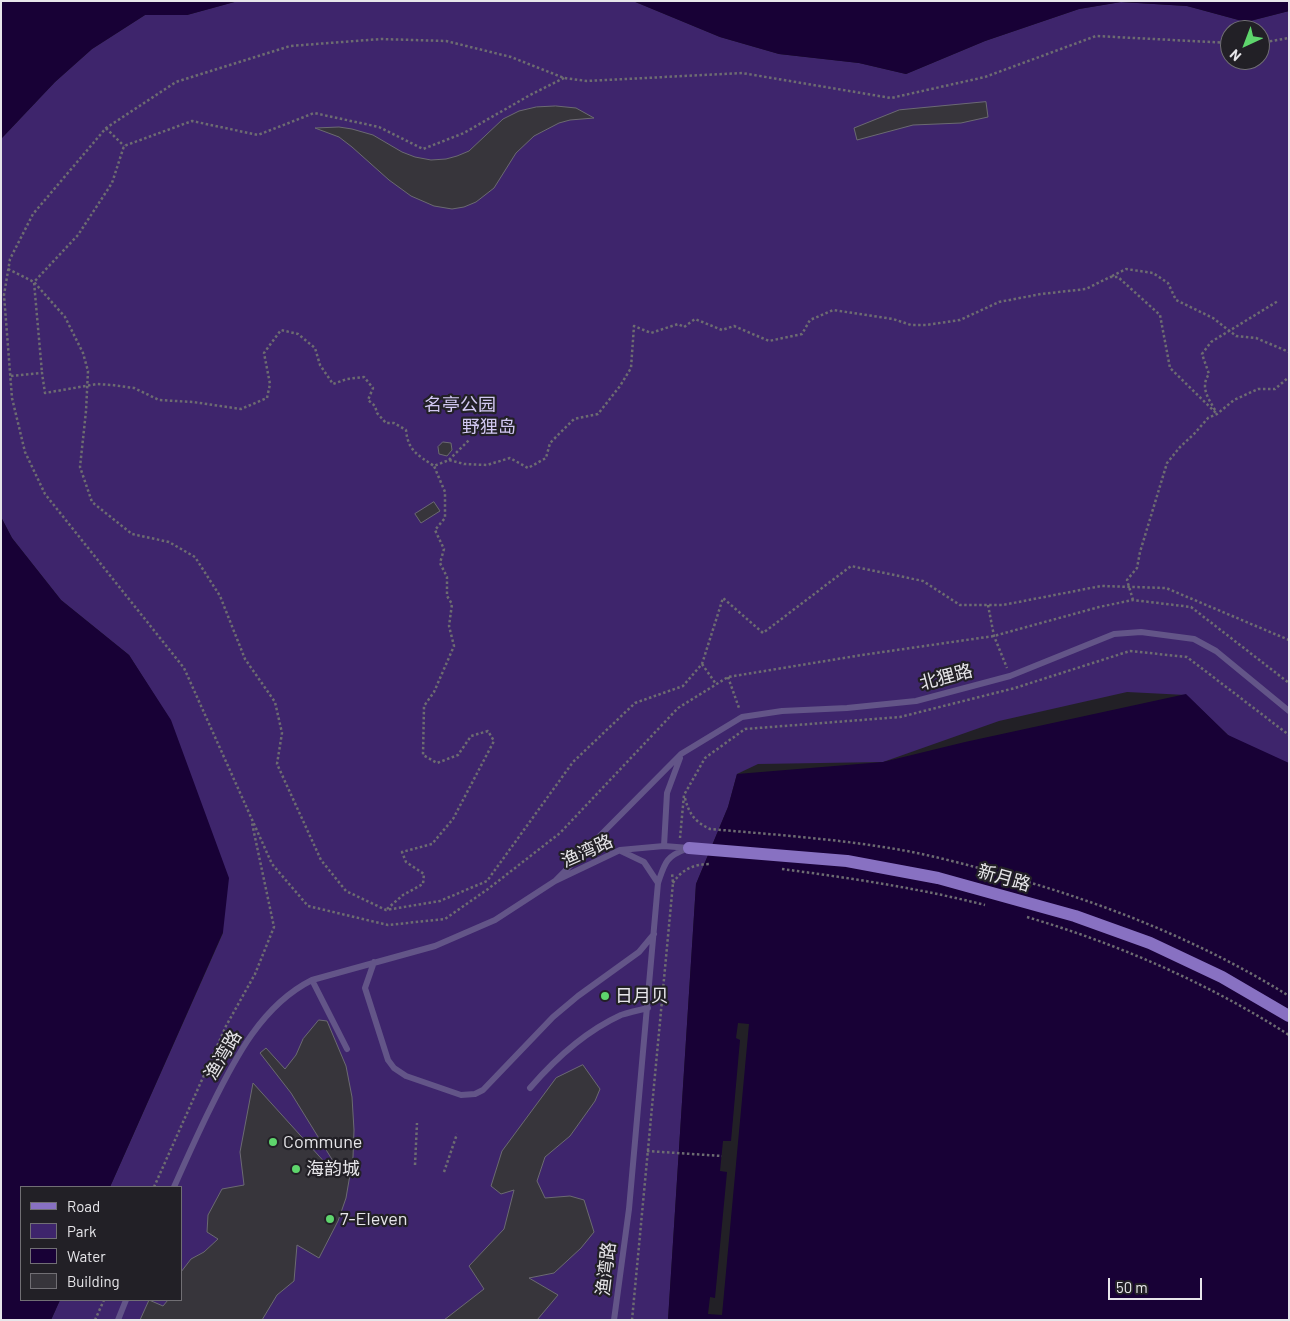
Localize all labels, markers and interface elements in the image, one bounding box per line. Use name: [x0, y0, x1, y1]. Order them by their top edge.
north arrow: [1220, 20, 1270, 70]
text: N: [1226, 46, 1244, 65]
park label: 名亭公园: [424, 394, 496, 416]
park label: 野狸岛: [462, 416, 516, 438]
street label: 北狸路: [917, 660, 975, 694]
street label: 渔湾路: [558, 830, 616, 872]
street label: 新月路: [975, 860, 1033, 896]
place label: 日月贝: [615, 985, 669, 1007]
marker: 日月贝: [599, 990, 611, 1002]
street label: 渔湾路: [200, 1026, 246, 1084]
place label: Commune: [283, 1131, 362, 1153]
marker: Commune: [267, 1136, 279, 1148]
place label: 海韵城: [306, 1158, 360, 1180]
marker: 海韵城: [290, 1163, 302, 1175]
legend: [20, 1186, 182, 1301]
text: Road: [67, 1197, 100, 1215]
place label: 7-Eleven: [340, 1208, 408, 1230]
marker: 7-Eleven: [324, 1213, 336, 1225]
text: Park: [67, 1222, 96, 1240]
street label: 渔湾路: [592, 1241, 620, 1297]
text: Water: [67, 1247, 106, 1265]
scale bar: [1110, 1268, 1204, 1300]
text: Building: [67, 1272, 120, 1290]
text: 50 m: [1116, 1278, 1148, 1296]

